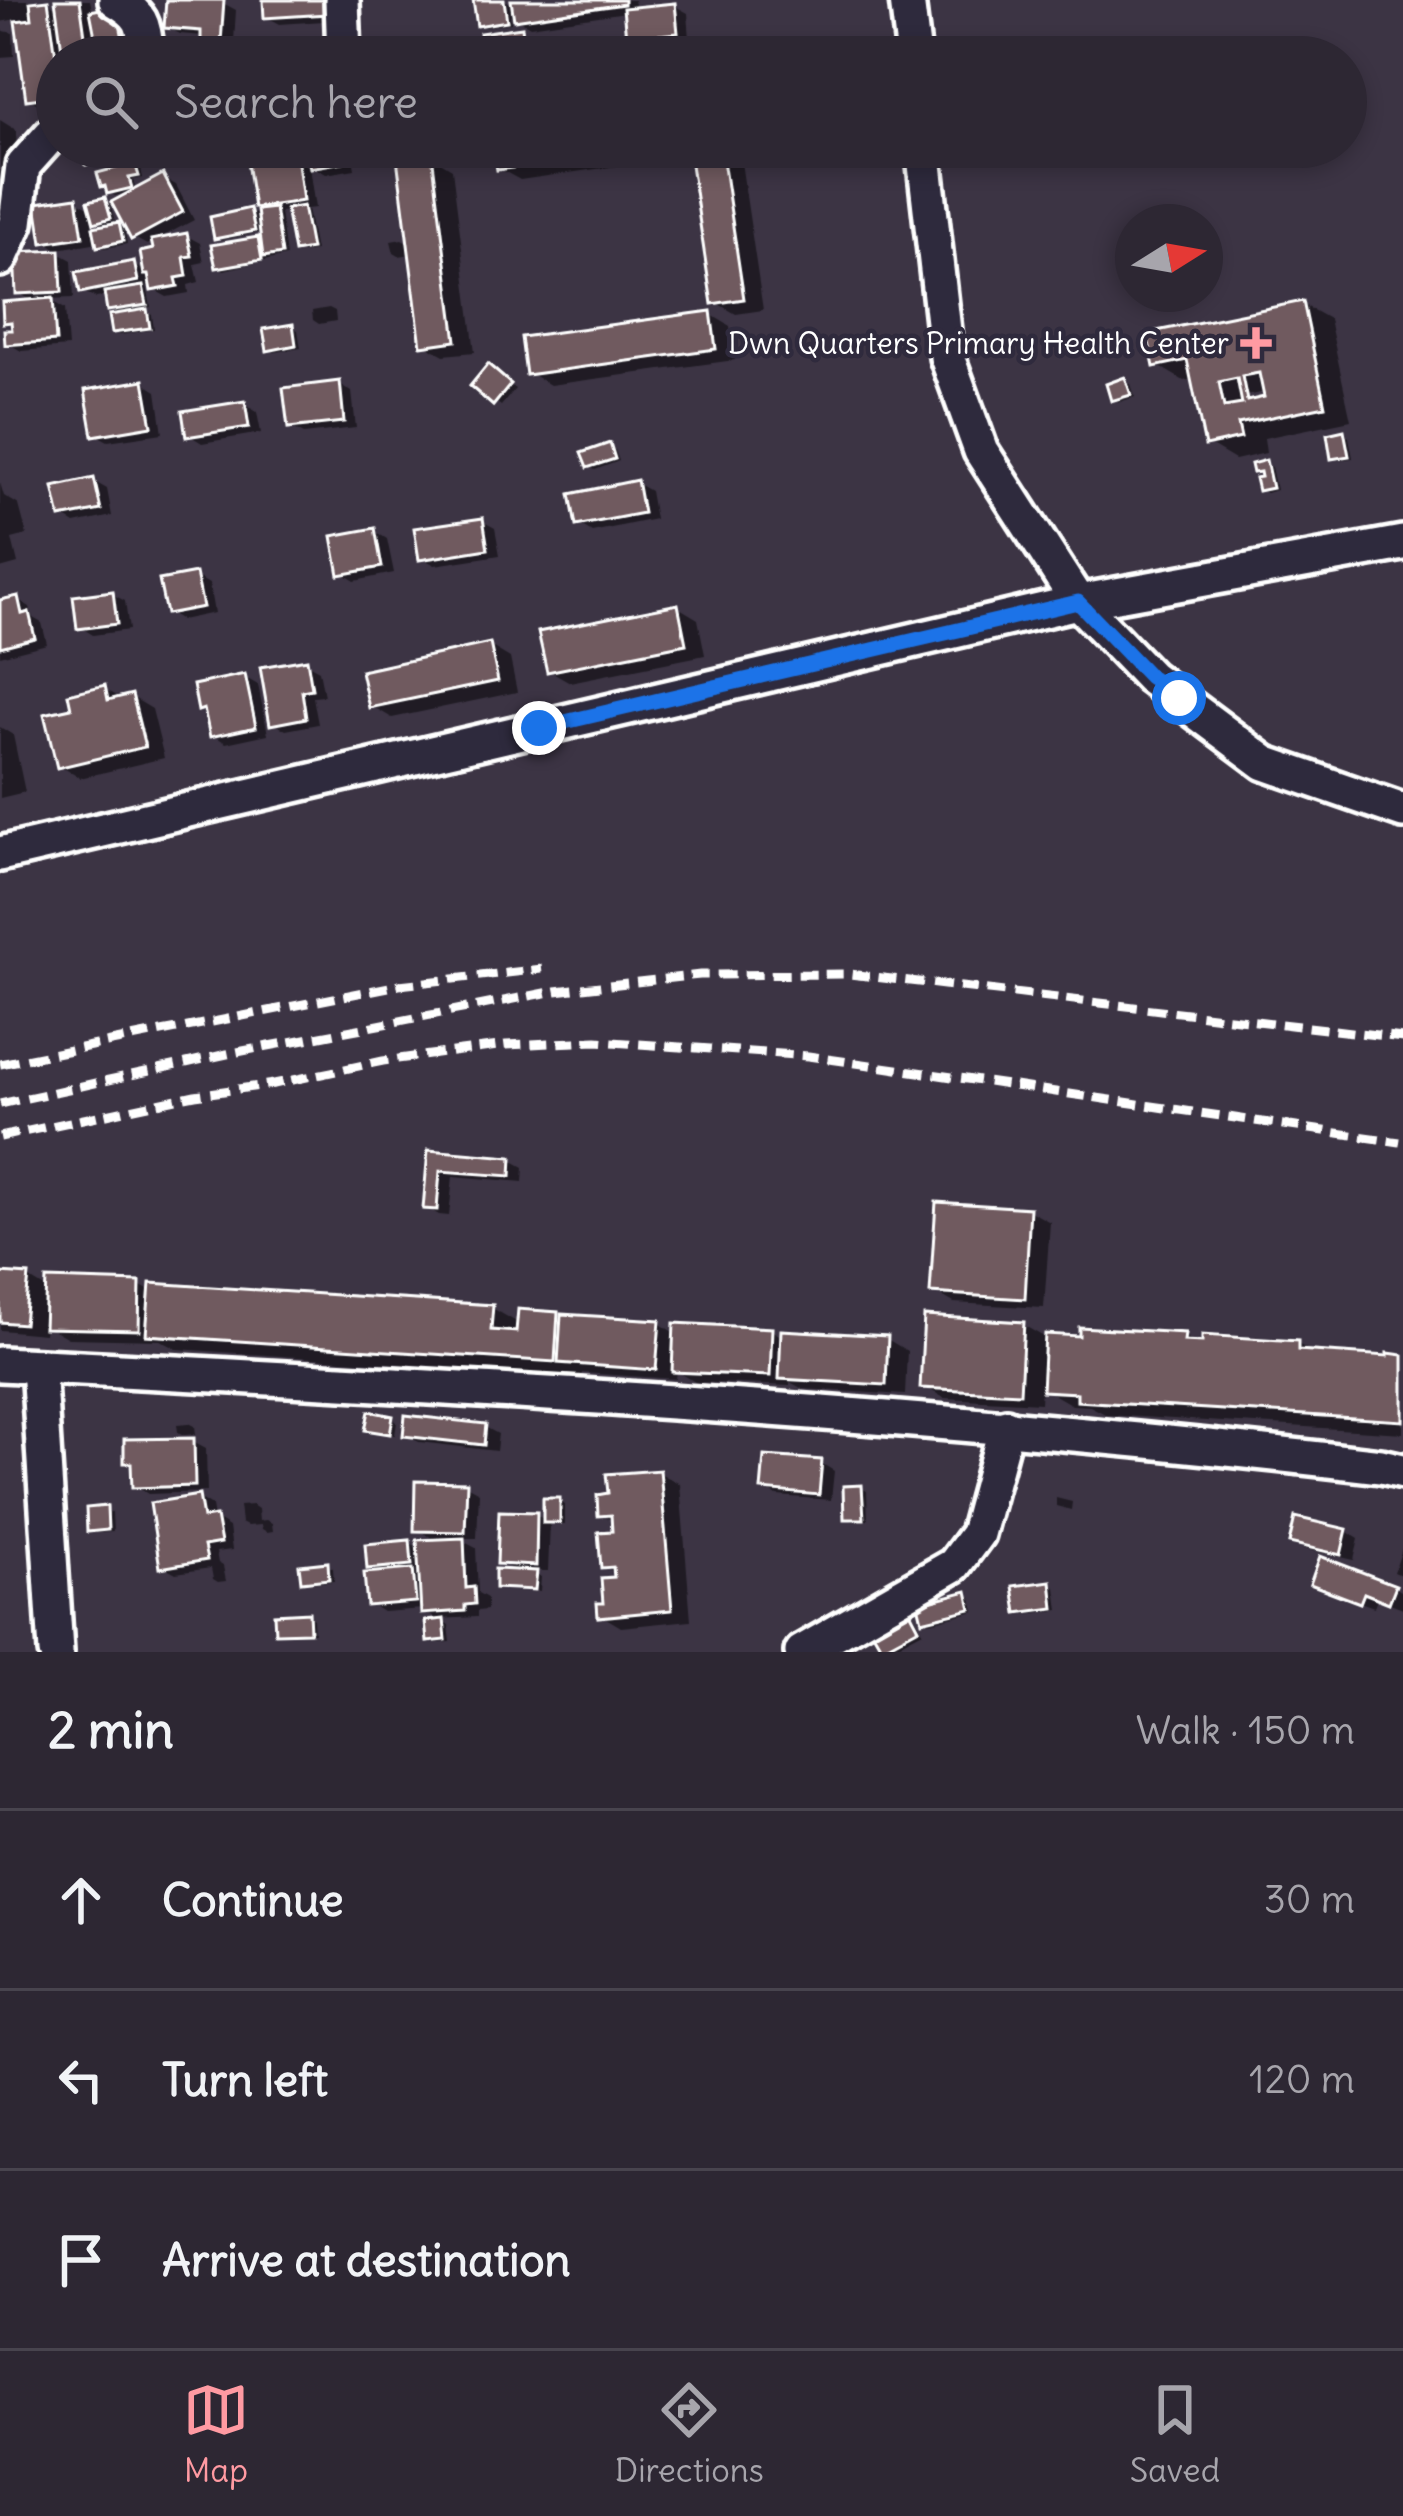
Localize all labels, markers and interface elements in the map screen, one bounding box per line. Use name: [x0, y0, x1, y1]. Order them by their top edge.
search box: [36, 36, 1367, 168]
icon: search: [78, 69, 144, 135]
text: Search here: [174, 74, 418, 130]
north arrow: [1115, 204, 1223, 312]
place label: Dwn Quarters Primary Health Center: [728, 324, 1229, 362]
marker: Dwn Quarters Primary Health Center: [1240, 327, 1272, 359]
route start: [1152, 671, 1206, 725]
route end: [512, 701, 566, 755]
text: 2 min: [48, 1698, 174, 1762]
text: Walk · 150 m: [1136, 1706, 1355, 1755]
icon: ahead: [48, 1867, 114, 1933]
text: Continue: [162, 1872, 344, 1928]
text: 30 m: [1264, 1875, 1355, 1924]
icon: left: [48, 2047, 114, 2113]
text: Turn left: [162, 2052, 328, 2108]
text: 120 m: [1249, 2055, 1355, 2104]
icon: arrive: [48, 2227, 114, 2293]
text: Arrive at destination: [162, 2232, 571, 2288]
tab: Map: [183, 2377, 249, 2491]
tab: Directions: [615, 2377, 764, 2491]
tab: Saved: [1130, 2377, 1220, 2491]

